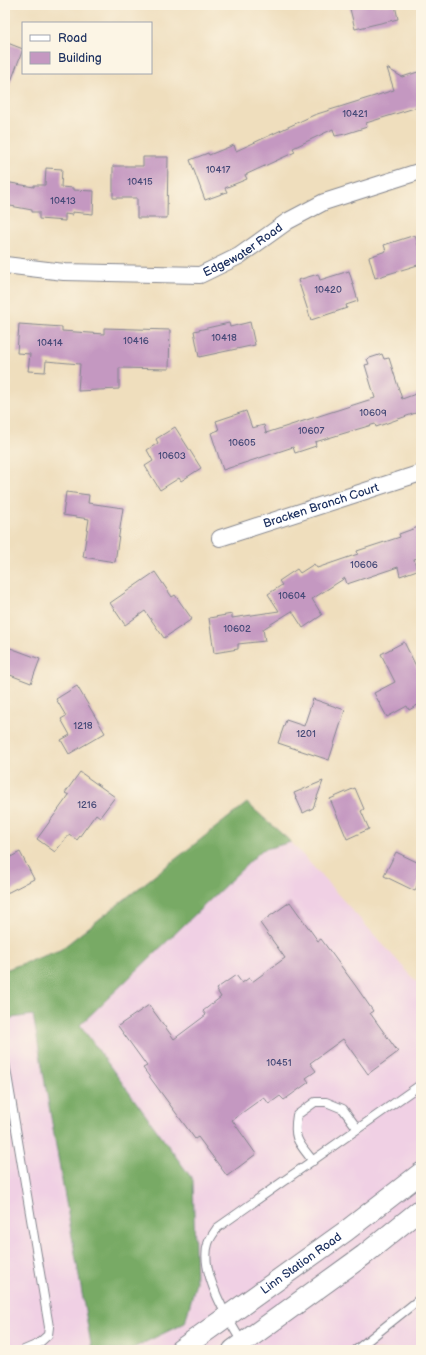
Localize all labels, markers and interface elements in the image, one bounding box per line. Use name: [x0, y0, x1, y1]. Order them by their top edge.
legend: [22, 22, 152, 74]
text: Road: [58, 31, 87, 46]
text: Building: [58, 51, 102, 66]
house number: 10421: [342, 108, 368, 120]
house number: 10417: [206, 164, 230, 176]
house number: 10415: [127, 176, 153, 188]
house number: 10413: [50, 195, 76, 207]
street label: Edgewater Road: [200, 220, 285, 280]
house number: 10420: [314, 284, 342, 296]
house number: 10418: [211, 332, 237, 344]
house number: 10416: [123, 335, 149, 347]
house number: 10414: [37, 337, 63, 349]
house number: 10609: [359, 407, 387, 419]
house number: 10607: [298, 425, 324, 437]
house number: 10605: [228, 437, 256, 449]
house number: 10603: [158, 450, 186, 462]
street label: Bracken Branch Court: [261, 480, 381, 531]
house number: 10606: [350, 559, 378, 571]
house number: 10604: [278, 590, 306, 602]
house number: 10602: [223, 623, 251, 635]
house number: 1218: [73, 720, 93, 732]
house number: 1201: [296, 728, 316, 740]
house number: 1216: [77, 799, 97, 811]
house number: 10451: [266, 1057, 292, 1069]
street label: Linn Station Road: [258, 1229, 345, 1297]

